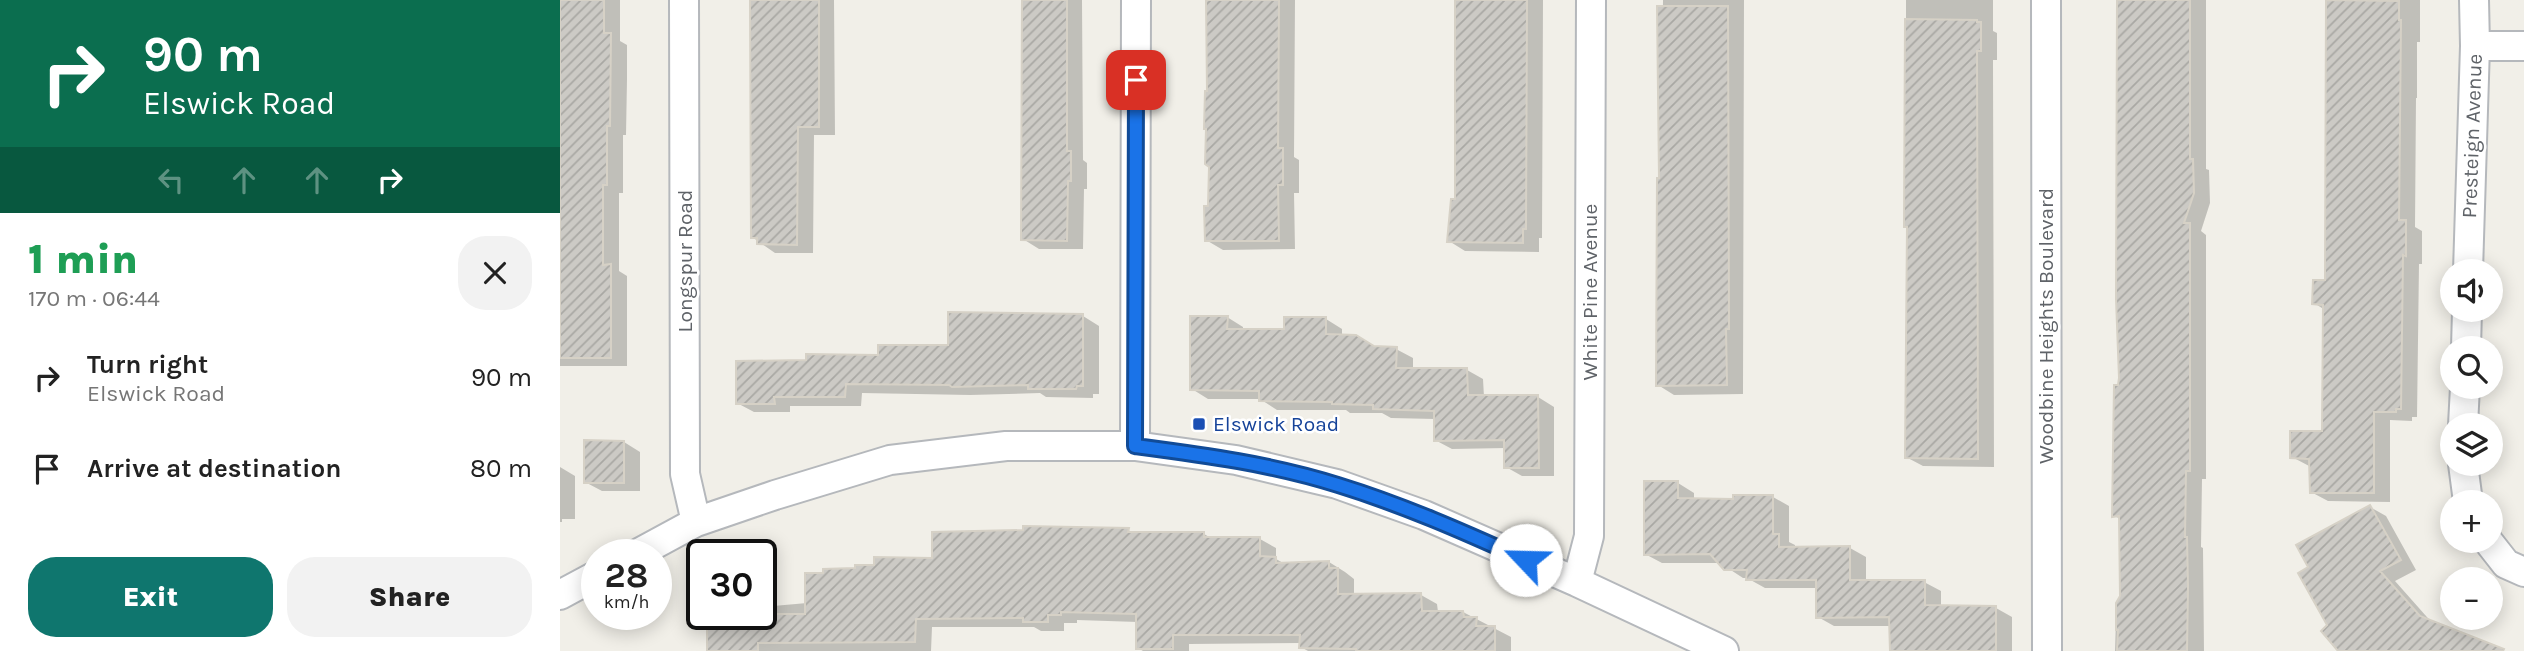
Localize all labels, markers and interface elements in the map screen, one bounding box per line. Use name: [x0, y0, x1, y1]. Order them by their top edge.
text: 90 m: [143, 26, 263, 83]
icon: right: [28, 28, 119, 119]
pin: [1106, 50, 1166, 110]
street label: Presteign Avenue: [2457, 53, 2487, 219]
icon: arrive: [1117, 61, 1155, 99]
text: Elswick Road: [143, 85, 335, 122]
icon: left: [152, 161, 190, 199]
icon: ahead: [225, 161, 263, 199]
icon: ahead: [298, 161, 336, 199]
icon: right: [371, 161, 409, 199]
street label: Woodbine Heights Boulevard: [2034, 188, 2058, 464]
street label: Longspur Road: [673, 190, 697, 332]
street label: White Pine Avenue: [1578, 204, 1602, 380]
text: 1 min: [28, 234, 138, 284]
button: close: [458, 236, 532, 310]
map controls: [2440, 259, 2503, 630]
button: sound: [2440, 259, 2503, 322]
text: 170 m · 06:44: [28, 285, 160, 312]
button: search: [2440, 336, 2503, 399]
text: Turn right: [87, 349, 208, 380]
icon: right: [28, 359, 66, 397]
text: 90 m: [471, 362, 532, 393]
text: Elswick Road: [87, 380, 225, 407]
place label: Elswick Road: [1213, 412, 1339, 436]
button: layers: [2440, 413, 2503, 476]
marker: Elswick Road: [1191, 416, 1207, 432]
icon: arrive: [28, 450, 66, 488]
text: Arrive at destination: [87, 453, 341, 484]
text: 80 m: [470, 453, 532, 484]
button: +: [2440, 490, 2503, 553]
position arrow: [1489, 523, 1563, 597]
speed limit sign: 30: [686, 539, 777, 630]
text: 28: [605, 555, 648, 596]
button: Exit: [28, 557, 273, 637]
button: Share: [287, 557, 532, 637]
button: −: [2440, 567, 2503, 630]
text: km/h: [604, 591, 649, 613]

